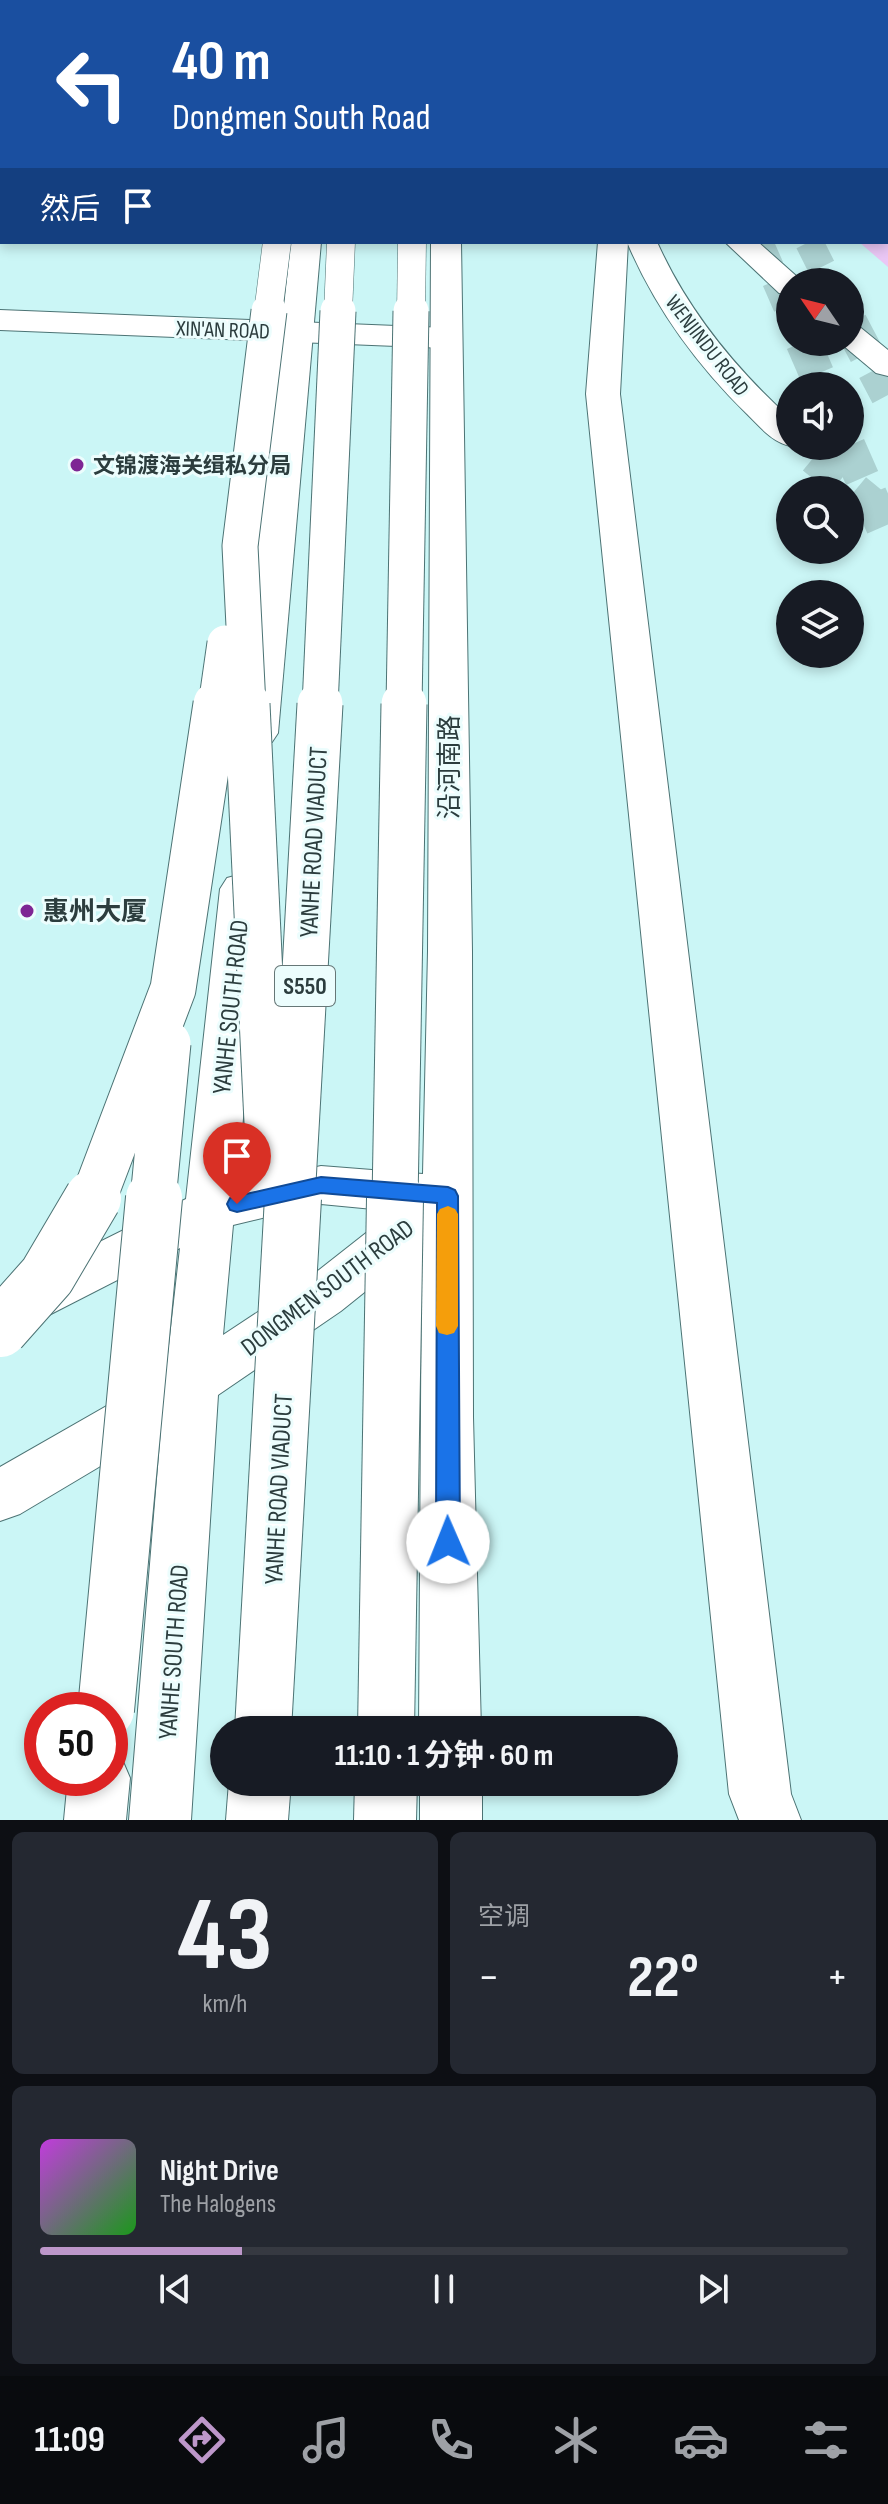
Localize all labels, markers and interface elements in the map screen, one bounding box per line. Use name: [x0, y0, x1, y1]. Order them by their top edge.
text: 40 m: [172, 29, 271, 96]
icon: left: [40, 32, 144, 136]
text: Dongmen South Road: [172, 97, 431, 140]
icon: arrive: [116, 184, 160, 228]
text: 然后: [40, 192, 100, 228]
north arrow: [776, 268, 864, 356]
map controls: [776, 268, 864, 668]
street label: WENJINDU ROAD: [659, 290, 755, 402]
street label: XIN'AN ROAD: [175, 315, 270, 346]
button: sound: [776, 372, 864, 460]
place label: 文锦渡海关缉私分局: [93, 453, 291, 480]
marker: 文锦渡海关缉私分局: [68, 456, 86, 474]
button: search: [776, 476, 864, 564]
button: layers: [776, 580, 864, 668]
street label: 沿河南路: [435, 715, 466, 819]
street label: YANHE ROAD VIADUCT: [294, 746, 335, 938]
place label: 惠州大厦: [43, 897, 147, 928]
marker: 惠州大厦: [18, 902, 36, 920]
street label: YANHE SOUTH ROAD: [207, 918, 256, 1096]
road number: S550: [275, 966, 335, 1006]
pin: [203, 1122, 271, 1204]
icon: arrive: [215, 1134, 259, 1178]
street label: DONGMEN SOUTH ROAD: [235, 1213, 421, 1363]
street label: YANHE ROAD VIADUCT: [259, 1393, 300, 1585]
position arrow: [406, 1500, 490, 1584]
street label: YANHE SOUTH ROAD: [153, 1564, 196, 1741]
speed limit sign: 50: [24, 1692, 128, 1796]
text: 11:10 · 1 分钟 · 60 m: [335, 1738, 553, 1774]
text: 43: [177, 1874, 273, 1999]
text: 空调: [478, 1902, 530, 1933]
text: 22°: [627, 1942, 699, 2014]
text: −: [478, 1951, 500, 2004]
text: +: [826, 1951, 848, 2004]
text: km/h: [203, 1989, 247, 2020]
text: Night Drive: [160, 2153, 279, 2189]
text: The Halogens: [160, 2189, 276, 2220]
icon: previous: [153, 2267, 197, 2311]
icon: pause: [422, 2267, 466, 2311]
icon: next: [691, 2267, 735, 2311]
icon: directions: [174, 2412, 230, 2468]
icon: music: [298, 2412, 354, 2468]
icon: phone: [423, 2412, 479, 2468]
icon: climate: [548, 2412, 604, 2468]
icon: car: [673, 2412, 729, 2468]
icon: filters: [798, 2412, 854, 2468]
text: 11:09: [34, 2419, 105, 2462]

